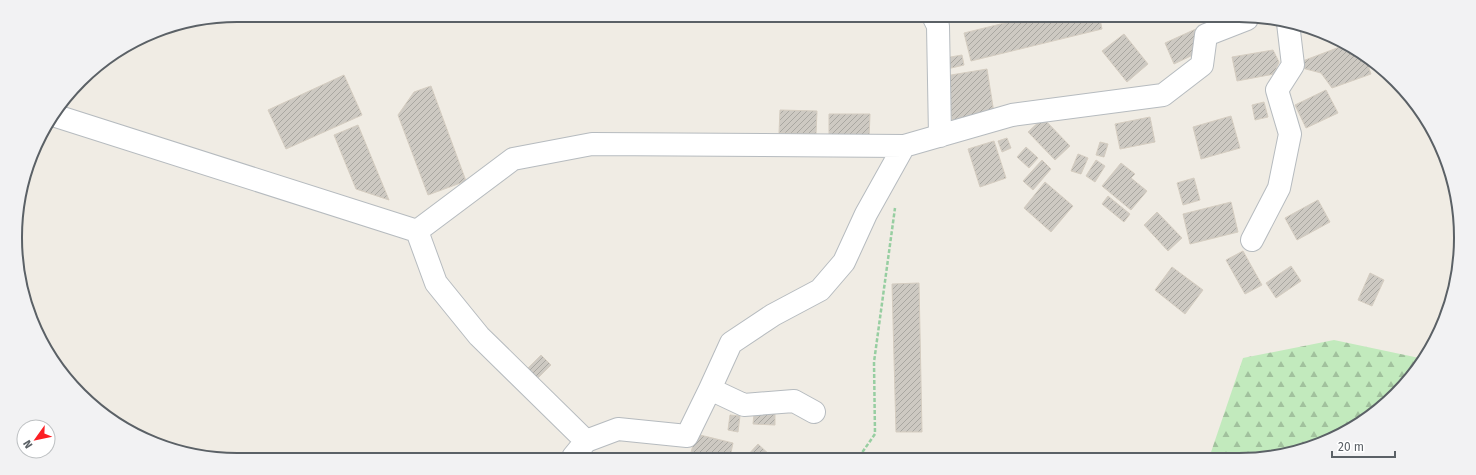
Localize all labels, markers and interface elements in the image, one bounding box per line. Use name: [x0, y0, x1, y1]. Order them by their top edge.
north arrow: [16, 419, 56, 459]
scale bar: [1332, 433, 1395, 459]
text: N: [21, 438, 35, 451]
text: 20 m: [1338, 440, 1364, 454]

